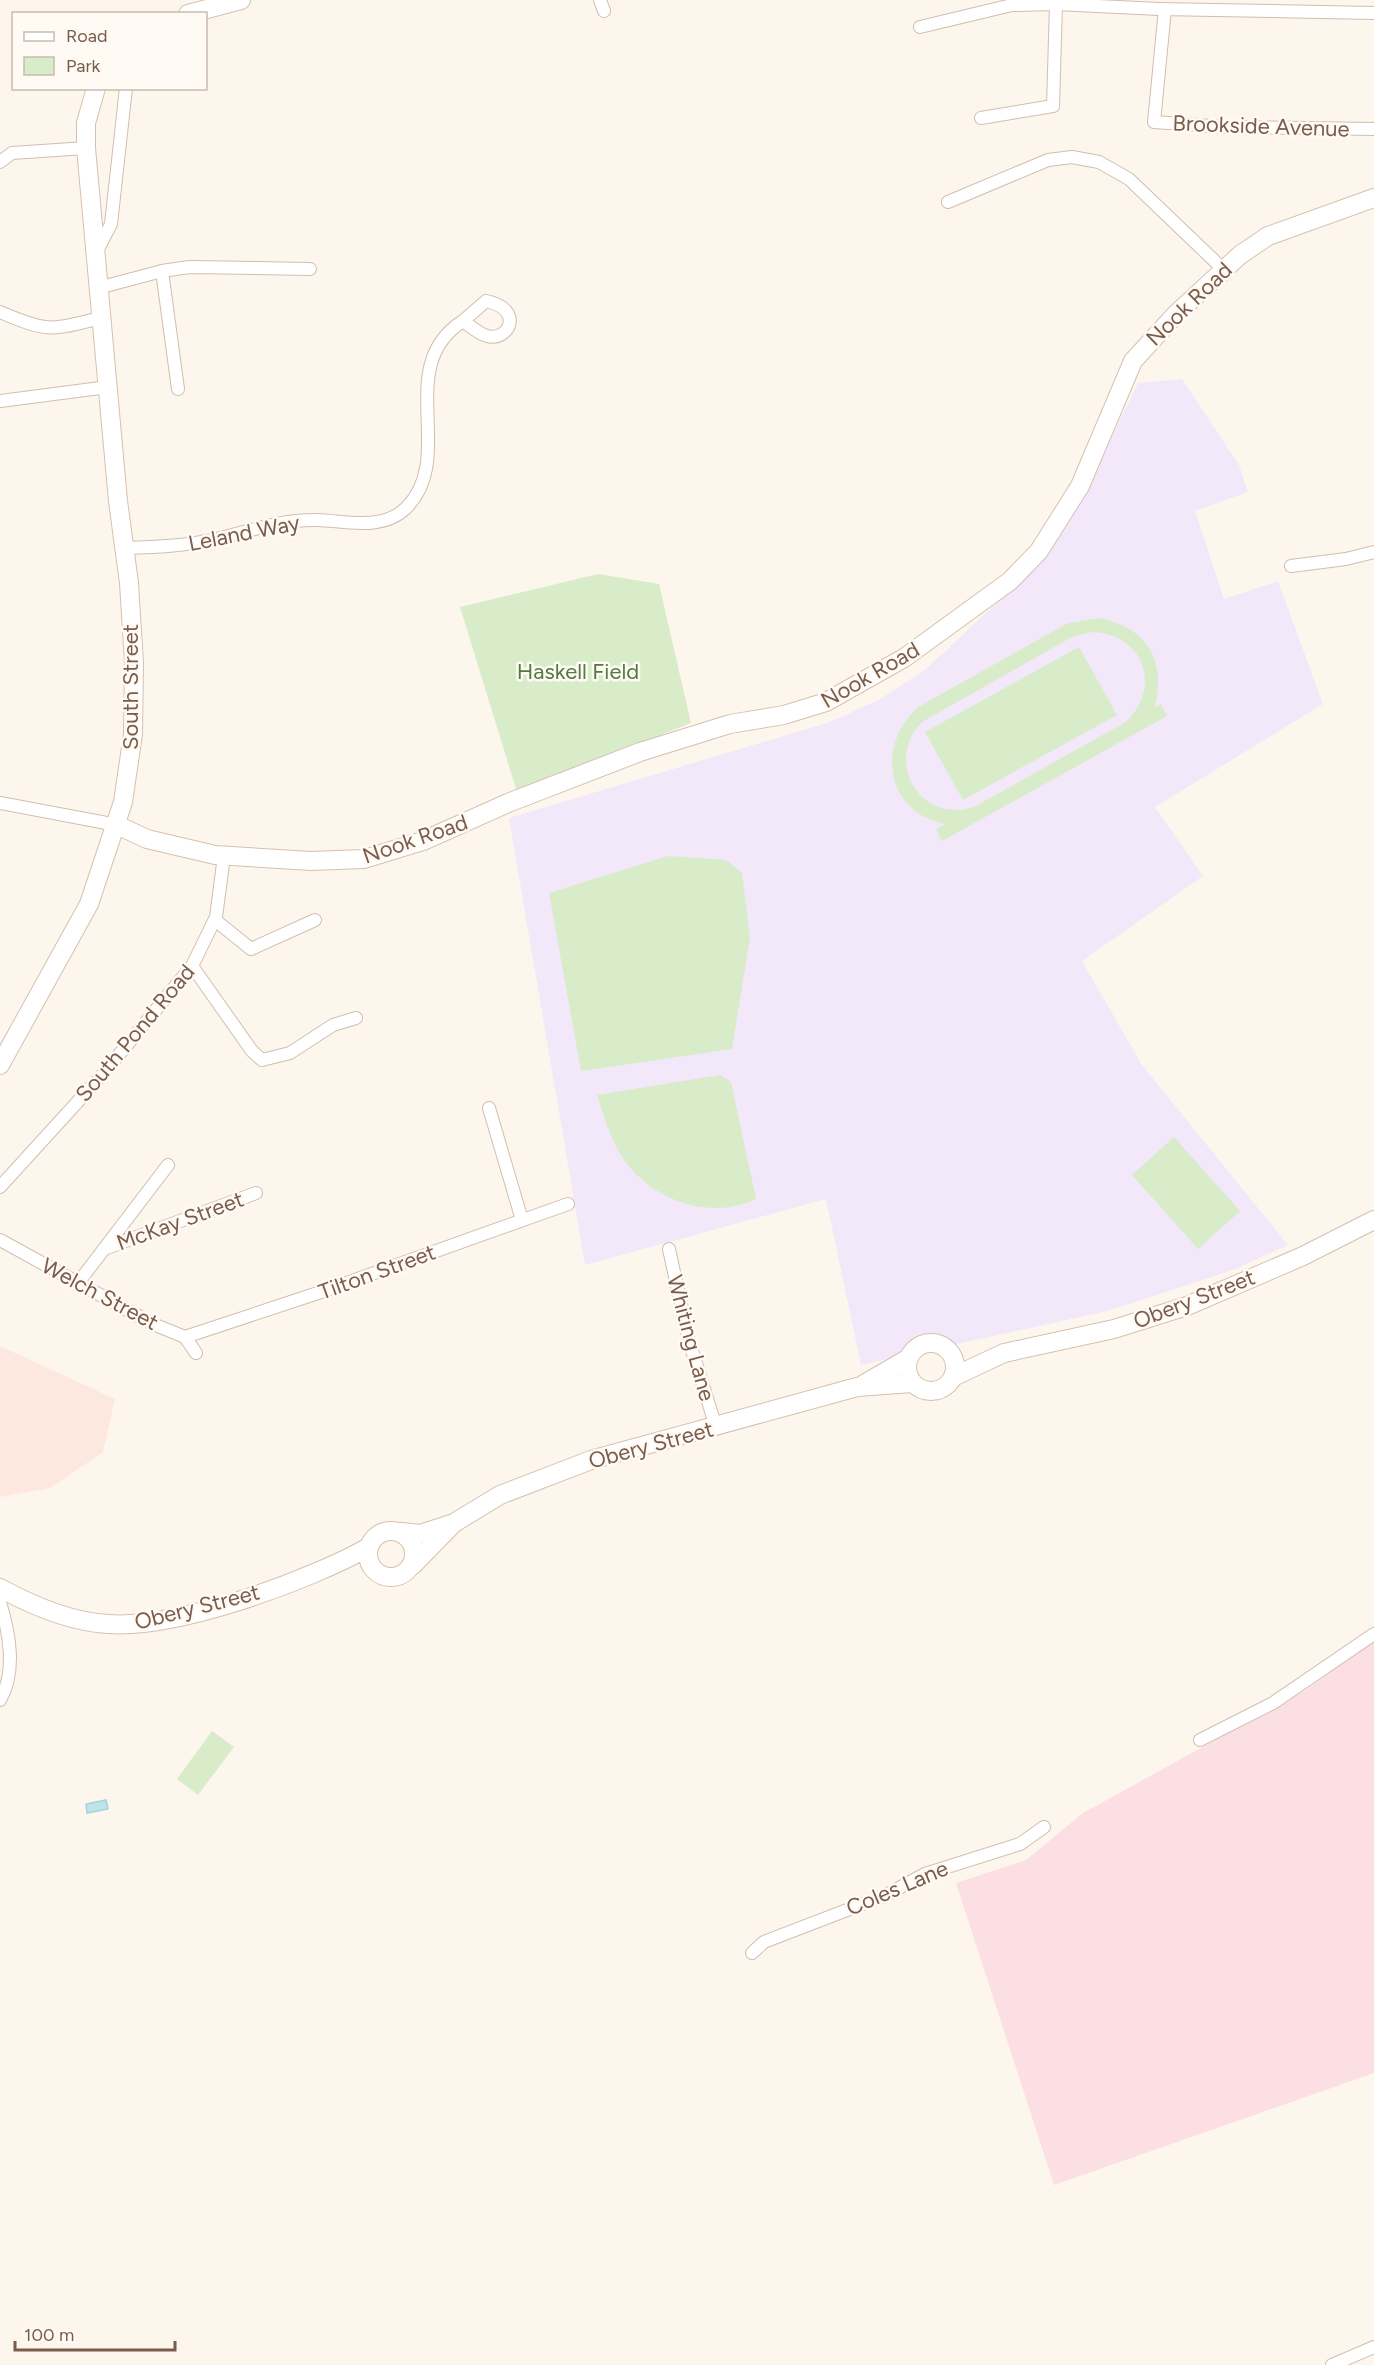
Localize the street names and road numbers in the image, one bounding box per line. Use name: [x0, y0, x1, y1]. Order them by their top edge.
street label: Brookside Avenue: [1172, 109, 1350, 143]
street label: Nook Road: [1140, 256, 1238, 352]
street label: Leland Way: [186, 509, 302, 557]
street label: South Street: [117, 624, 144, 750]
street label: Nook Road: [816, 636, 924, 714]
street label: Nook Road: [359, 808, 471, 870]
street label: South Pond Road: [70, 959, 200, 1107]
street label: McKay Street: [113, 1185, 247, 1257]
street label: Tilton Street: [315, 1238, 439, 1306]
street label: Welch Street: [37, 1252, 163, 1336]
street label: Obery Street: [1129, 1263, 1259, 1335]
street label: Whiting Lane: [661, 1272, 721, 1404]
street label: Obery Street: [586, 1415, 716, 1475]
street label: Obery Street: [132, 1578, 262, 1636]
street label: Coles Lane: [842, 1854, 952, 1922]

